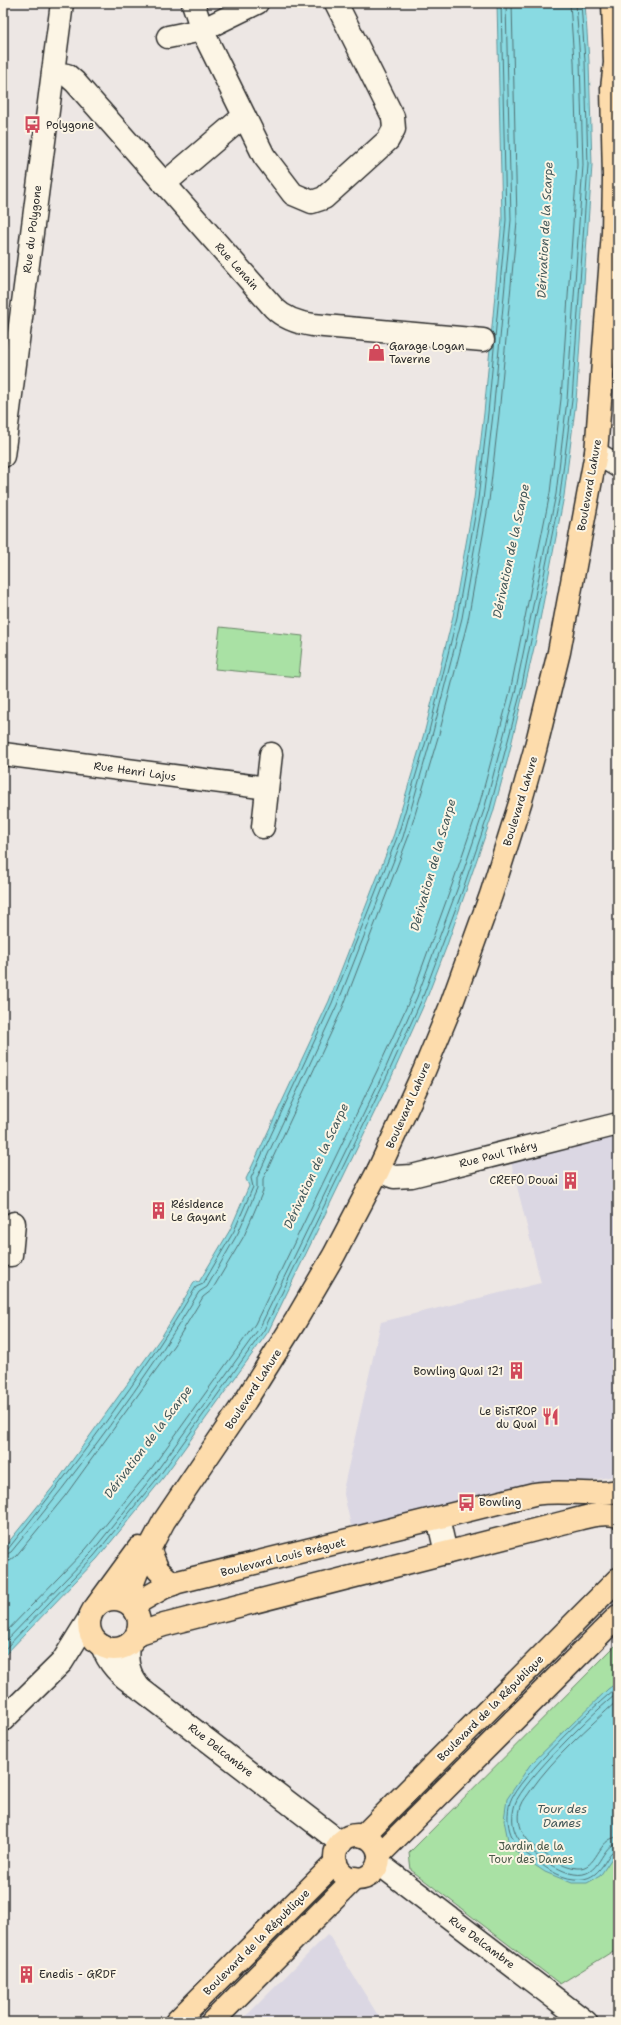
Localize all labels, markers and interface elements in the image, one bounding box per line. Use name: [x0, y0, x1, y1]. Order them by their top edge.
bus stop icon: Polygone: [23, 115, 43, 135]
place label: Polygone: [46, 118, 94, 133]
water label: Dérivation de la Scarpe: [533, 161, 557, 299]
street label: Rue du Polygone: [20, 184, 45, 274]
street label: Rue Lenain: [211, 239, 262, 293]
place label: Garage Logan Taverne: [389, 339, 465, 367]
shop icon: Garage Logan Taverne: [366, 342, 386, 362]
street label: Boulevard Lahure: [574, 438, 605, 532]
water label: Dérivation de la Scarpe: [489, 482, 533, 620]
street label: Boulevard Lahure: [500, 754, 541, 848]
street label: Rue Henri Lajus: [93, 758, 177, 785]
water label: Dérivation de la Scarpe: [406, 797, 460, 933]
street label: Boulevard Lahure: [383, 1060, 434, 1151]
water label: Dérivation de la Scarpe: [280, 1100, 352, 1231]
street label: Rue Paul Théry: [458, 1138, 539, 1171]
building icon: CREFO Douai: [561, 1170, 581, 1190]
place label: CREFO Douai: [489, 1173, 558, 1188]
place label: Résidence Le Gayant: [171, 1197, 226, 1225]
building icon: Résidence Le Gayant: [148, 1200, 168, 1220]
street label: Boulevard Lahure: [222, 1346, 285, 1432]
building icon: Bowling Quai 121: [506, 1361, 526, 1381]
place label: Bowling Quai 121: [413, 1364, 503, 1379]
water label: Dérivation de la Scarpe: [100, 1382, 196, 1501]
place label: Le BisTROP du Quai: [479, 1404, 537, 1432]
restaurant icon: Le BisTROP du Quai: [540, 1407, 560, 1427]
bus stop icon: Bowling: [456, 1492, 476, 1512]
place label: Bowling: [479, 1495, 521, 1510]
street label: Boulevard Louis Bréguet: [219, 1535, 347, 1580]
street label: Boulevard de la République: [434, 1652, 547, 1765]
street label: Rue Delcambre: [185, 1720, 256, 1781]
water label: Tour des Dames: [537, 1801, 587, 1831]
park label: Jardin de la Tour des Dames: [489, 1839, 573, 1867]
street label: Boulevard de la République: [200, 1886, 313, 1999]
street label: Rue Delcambre: [446, 1913, 518, 1972]
building icon: Enedis - GRDF: [16, 1964, 36, 1984]
place label: Enedis - GRDF: [39, 1967, 116, 1982]

